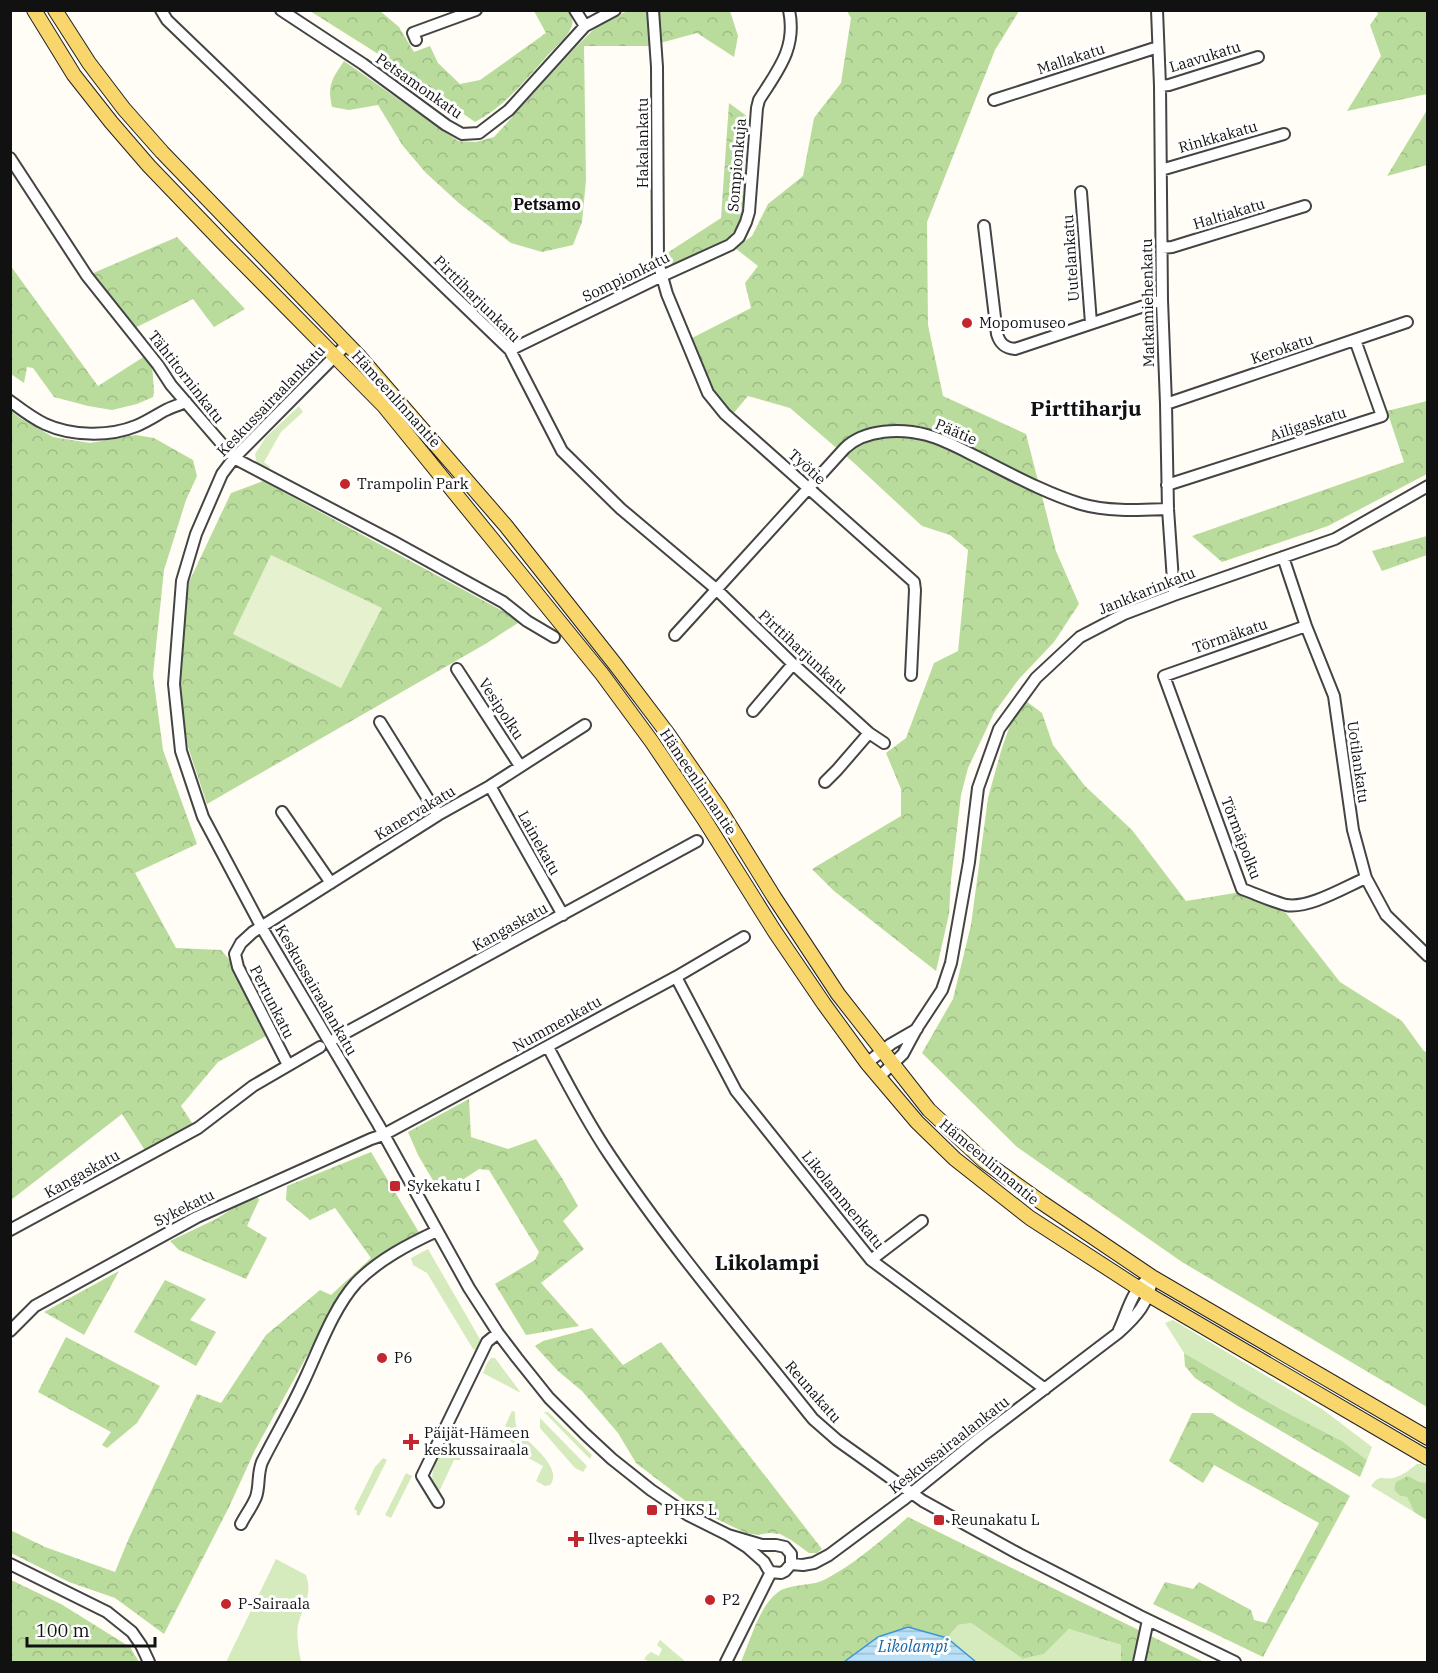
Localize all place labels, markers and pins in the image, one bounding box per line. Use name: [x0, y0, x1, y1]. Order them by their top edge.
place label: Mopomuseo: [979, 313, 1066, 332]
marker: Mopomuseo: [960, 316, 974, 330]
place label: Trampolin Park: [357, 474, 469, 493]
marker: Trampolin Park: [338, 477, 352, 491]
place label: Sykekatu I: [407, 1176, 480, 1195]
marker: Sykekatu I: [388, 1179, 402, 1193]
place label: P6: [394, 1348, 412, 1367]
marker: P6: [375, 1351, 389, 1365]
place label: Päijät-Hämeen keskussairaala: [424, 1423, 530, 1459]
marker: Päijät-Hämeen keskussairaala: [402, 1433, 420, 1451]
place label: PHKS L: [664, 1500, 717, 1519]
marker: PHKS L: [645, 1503, 659, 1517]
place label: Reunakatu L: [951, 1510, 1040, 1529]
marker: Reunakatu L: [932, 1513, 946, 1527]
place label: Ilves-apteekki: [588, 1529, 688, 1548]
marker: Ilves-apteekki: [569, 1532, 583, 1546]
place label: P2: [722, 1590, 740, 1609]
marker: P2: [703, 1593, 717, 1607]
place label: P-Sairaala: [238, 1594, 310, 1613]
marker: P-Sairaala: [219, 1597, 233, 1611]

